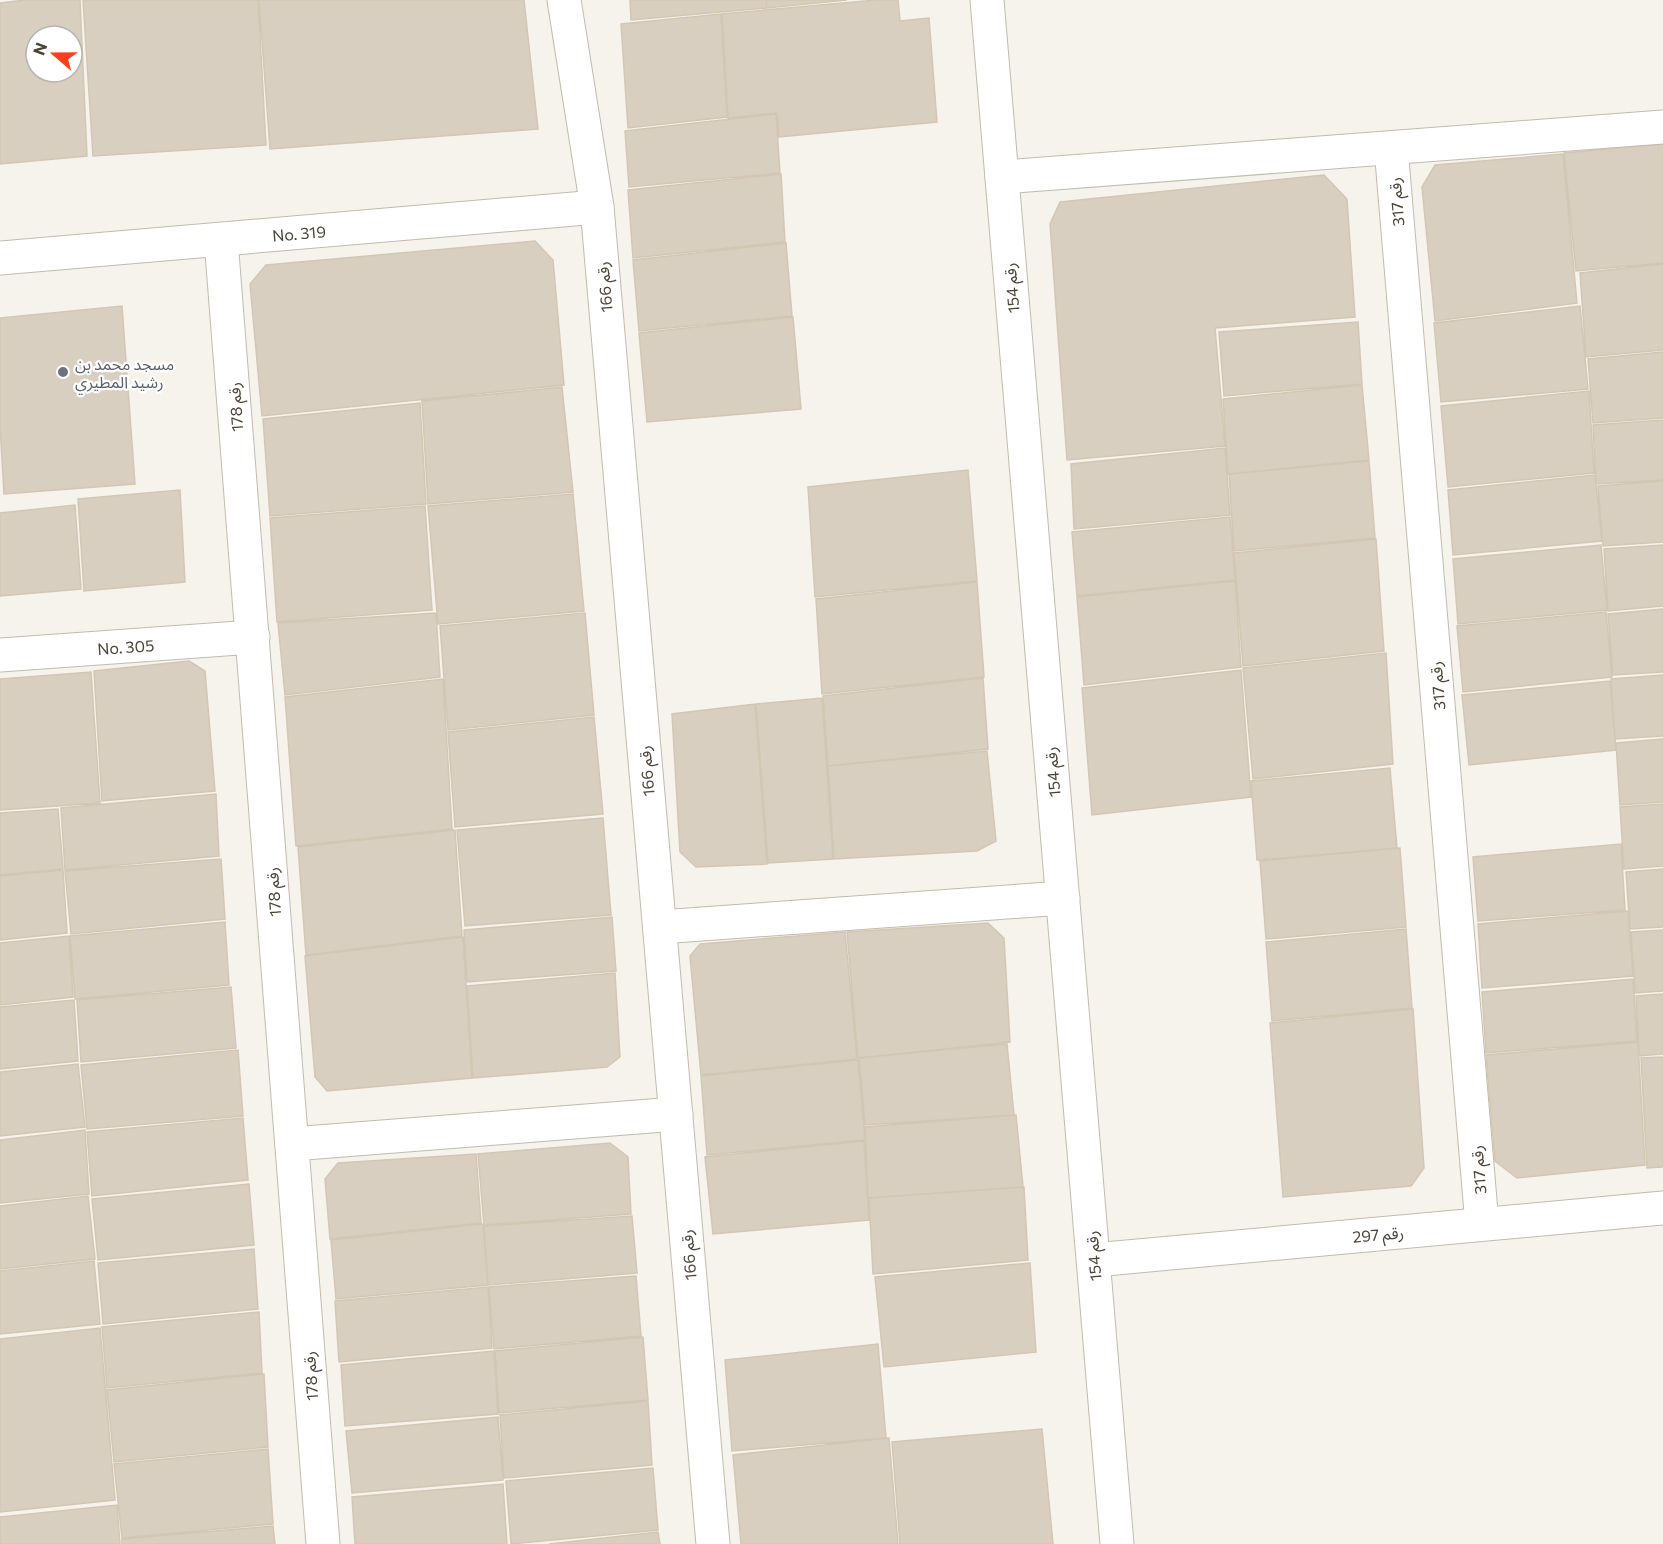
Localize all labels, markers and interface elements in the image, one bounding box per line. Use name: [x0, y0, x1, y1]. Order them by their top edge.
north arrow: [24, 24, 84, 84]
text: N: [28, 40, 50, 58]
street label: رقم 317: [1384, 176, 1412, 227]
street label: No. 319: [271, 221, 327, 244]
street label: رقم 166: [592, 260, 620, 313]
street label: رقم 154: [999, 262, 1027, 314]
place label: مسجد محمد بن رشيد المطيري: [75, 354, 174, 394]
marker: مسجد محمد بن رشيد المطيري: [56, 365, 70, 379]
street label: رقم 178: [224, 381, 250, 432]
street label: No. 305: [97, 635, 155, 658]
street label: رقم 317: [1425, 660, 1453, 711]
street label: رقم 166: [634, 744, 662, 797]
street label: رقم 154: [1040, 746, 1068, 798]
street label: رقم 178: [262, 866, 288, 917]
street label: رقم 317: [1466, 1144, 1494, 1195]
street label: رقم 297: [1351, 1222, 1405, 1250]
street label: رقم 166: [676, 1228, 704, 1281]
street label: رقم 154: [1081, 1230, 1109, 1282]
street label: رقم 178: [299, 1350, 325, 1401]

